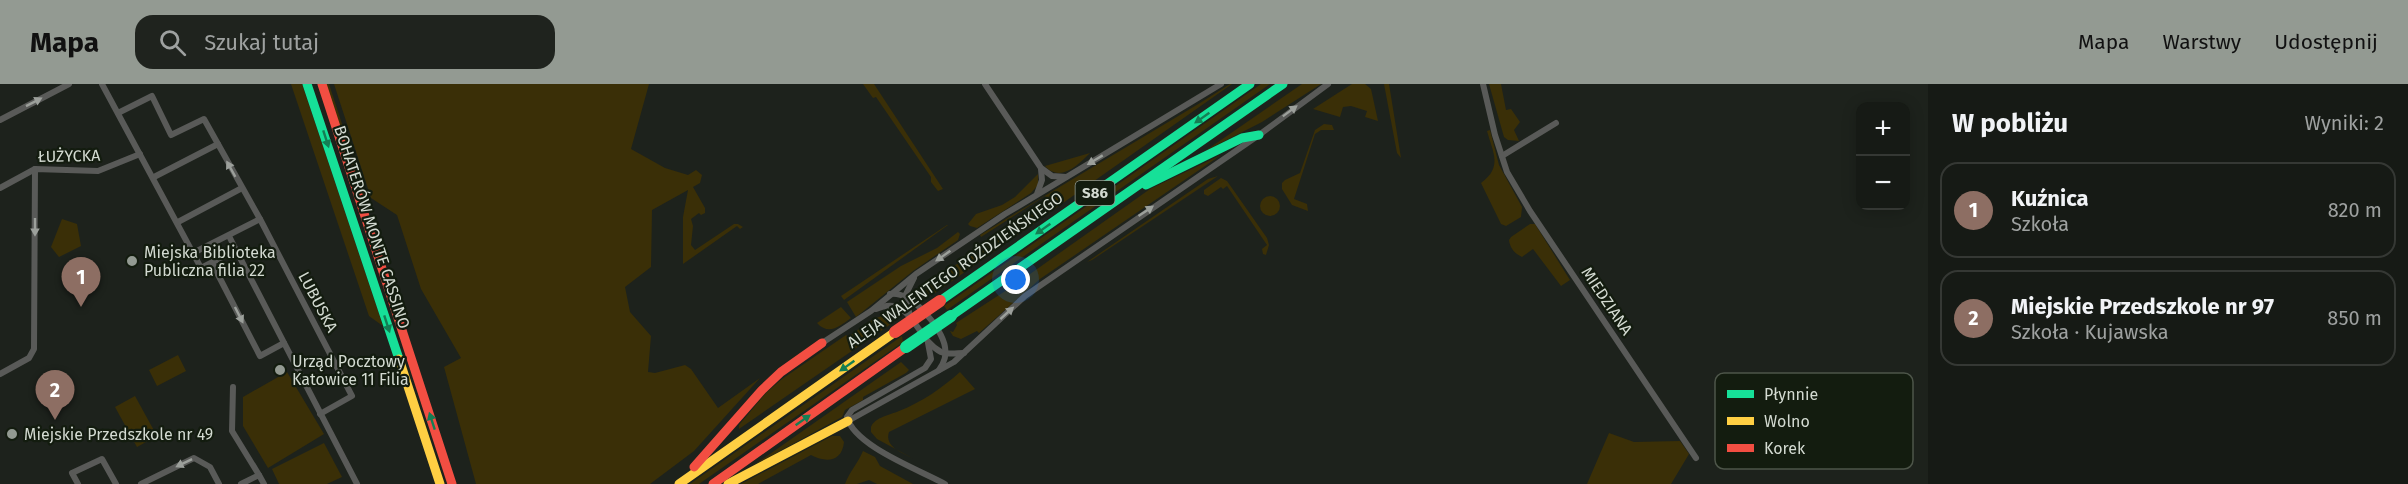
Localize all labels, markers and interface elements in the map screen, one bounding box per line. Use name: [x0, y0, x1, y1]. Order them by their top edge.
search box: [135, 15, 555, 69]
text: Mapa: [30, 26, 99, 59]
icon: search: [156, 26, 189, 59]
text: Szukaj tutaj: [204, 29, 319, 56]
text: Mapa: [2078, 29, 2129, 55]
text: Warstwy: [2162, 29, 2241, 55]
text: Udostępnij: [2274, 29, 2378, 55]
one-way arrow: [26, 97, 43, 107]
map controls: [1856, 102, 1910, 210]
button: +: [1856, 102, 1910, 156]
one-way arrow: [1283, 106, 1298, 118]
text: W pobliżu: [1952, 108, 2068, 139]
text: Wyniki: 2: [2304, 111, 2384, 135]
one-way arrow: [1195, 112, 1211, 124]
street label: BOHATERÓW MONTE CASSINO: [330, 123, 415, 331]
one-way arrow: [322, 130, 331, 148]
street label: ŁUŻYCKA: [38, 145, 101, 166]
one-way arrow: [1087, 154, 1103, 165]
button: −: [1856, 156, 1910, 210]
one-way arrow: [226, 160, 236, 177]
road number: S86: [1076, 181, 1114, 205]
text: Kuźnica: [2011, 185, 2089, 212]
street label: ALEJA WALENTEGO ROŹDZIEŃSKIEGO: [843, 187, 1067, 352]
text: 1: [1969, 198, 1978, 222]
text: 820 m: [2328, 198, 2382, 222]
one-way arrow: [1137, 205, 1153, 217]
text: Szkoła: [2011, 212, 2069, 236]
one-way arrow: [30, 218, 40, 237]
one-way arrow: [1035, 223, 1051, 235]
place label: Miejska Biblioteka Publiczna filia 22: [144, 243, 276, 280]
one-way arrow: [935, 250, 951, 261]
marker: Miejska Biblioteka Publiczna filia 22: [125, 254, 139, 268]
pin: 1: [62, 258, 100, 307]
street label: MIEDZIANA: [1577, 263, 1637, 339]
your location: [1001, 265, 1030, 294]
street label: LUBUSKA: [294, 269, 342, 336]
text: Miejskie Przedszkole nr 97: [2011, 293, 2274, 320]
one-way arrow: [234, 306, 244, 323]
one-way arrow: [1000, 306, 1014, 320]
text: 2: [1968, 306, 1979, 330]
text: 850 m: [2327, 306, 2382, 330]
one-way arrow: [383, 315, 392, 333]
text: Szkoła · Kujawska: [2011, 320, 2169, 344]
place label: Urząd Pocztowy Katowice 11 Filia: [292, 352, 409, 389]
one-way arrow: [839, 360, 855, 371]
marker: Urząd Pocztowy Katowice 11 Filia: [273, 363, 287, 377]
pin: 2: [36, 370, 74, 420]
legend: [1715, 373, 1913, 469]
text: Płynnie: [1764, 385, 1818, 404]
one-way arrow: [427, 412, 436, 430]
text: Wolno: [1764, 412, 1810, 431]
one-way arrow: [794, 414, 810, 426]
place label: Miejskie Przedszkole nr 49: [24, 425, 213, 444]
marker: Miejskie Przedszkole nr 49: [5, 427, 19, 441]
text: Korek: [1764, 439, 1806, 458]
one-way arrow: [176, 458, 193, 467]

